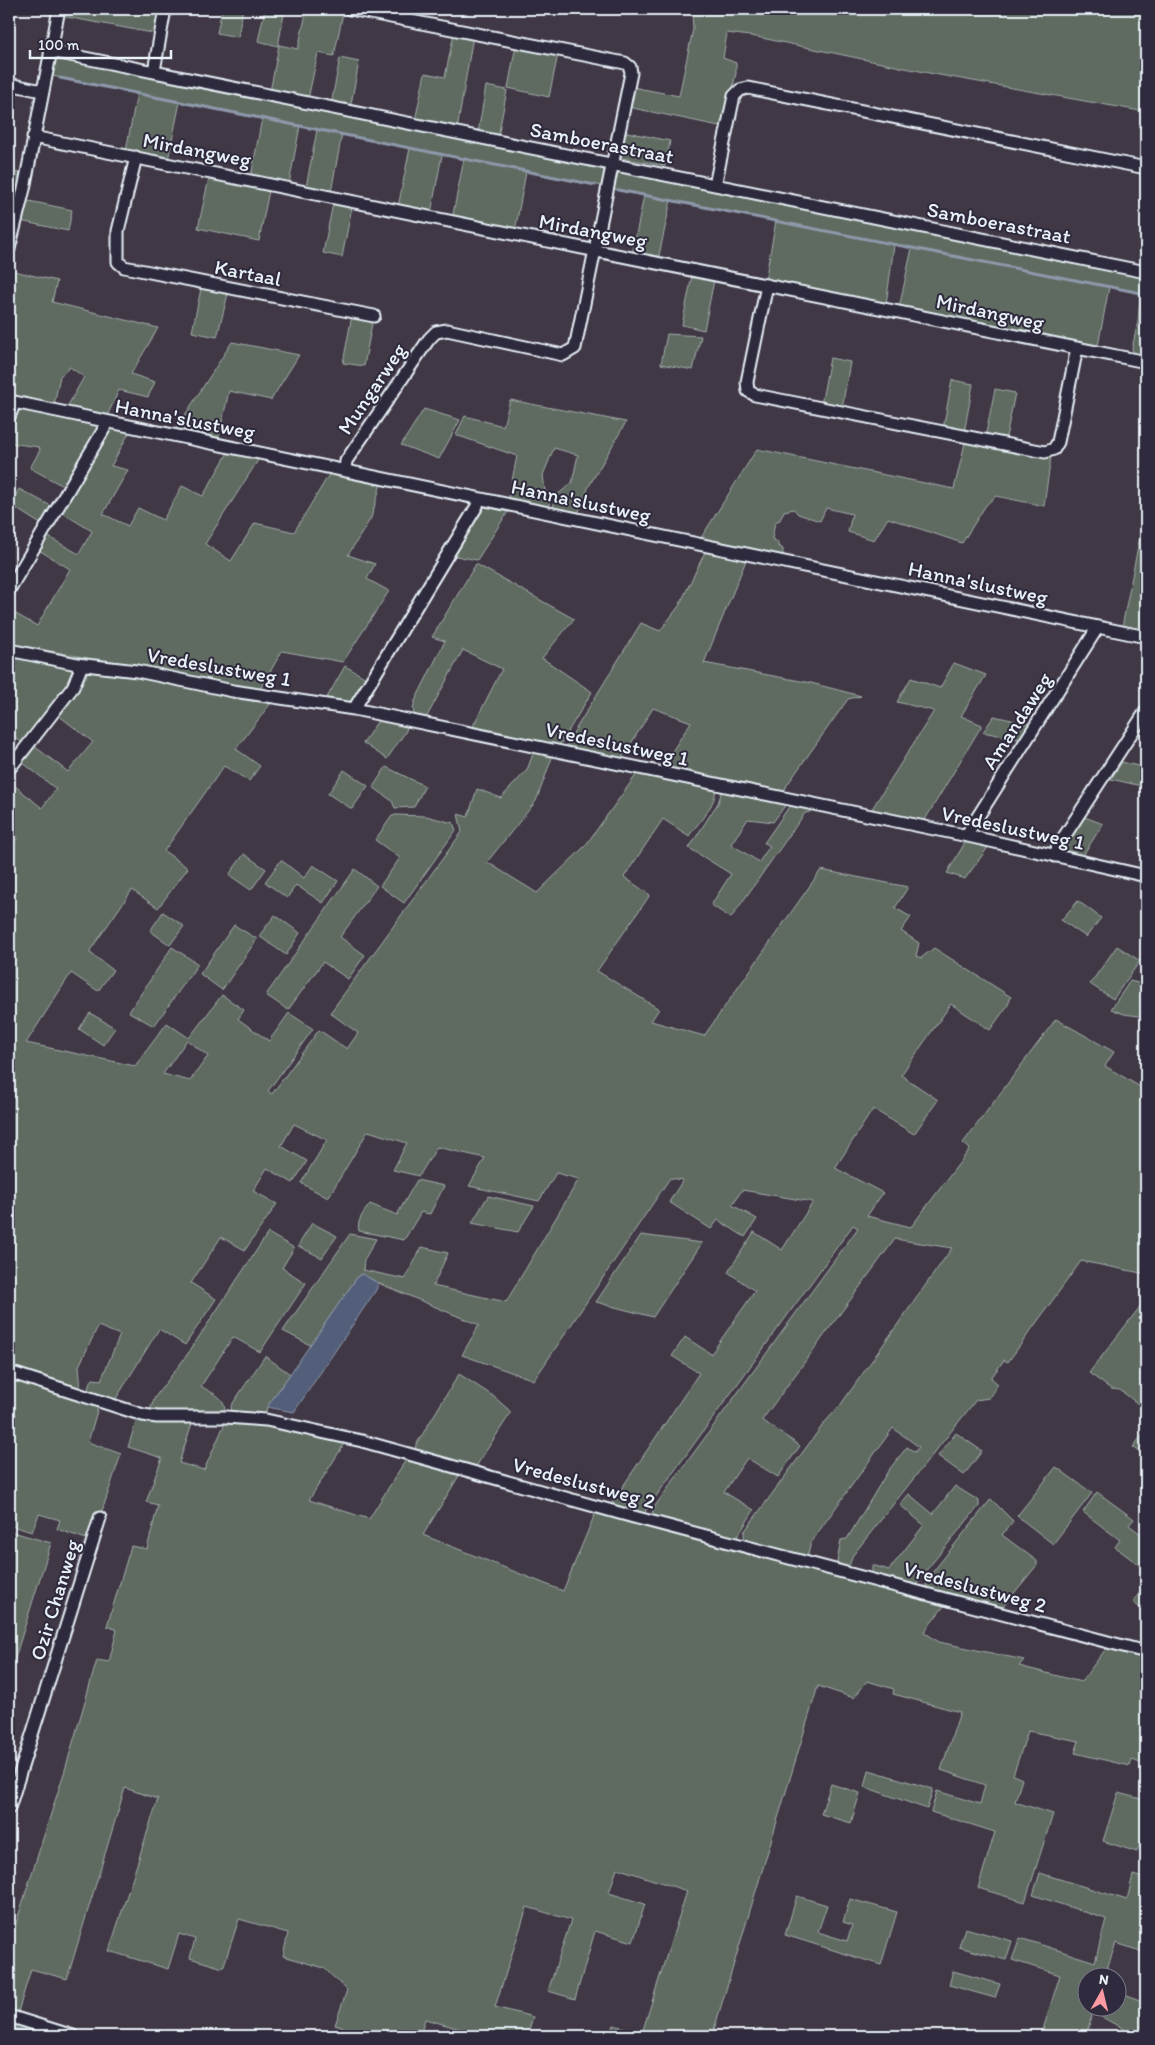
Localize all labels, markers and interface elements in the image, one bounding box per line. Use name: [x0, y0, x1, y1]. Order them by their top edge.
scale bar: [30, 28, 171, 60]
text: 100 m: [38, 36, 80, 54]
street label: Samboerastraat: [528, 116, 676, 169]
street label: Mirdangweg: [141, 127, 254, 172]
street label: Samboerastraat: [925, 196, 1073, 249]
street label: Mirdangweg: [537, 208, 650, 253]
street label: Kartaal: [212, 254, 284, 291]
street label: Mirdangweg: [934, 288, 1047, 335]
street label: Mungarweg: [332, 338, 411, 439]
street label: Hanna'slustweg: [113, 393, 258, 444]
street label: Hanna'slustweg: [509, 474, 654, 528]
street label: Hanna'slustweg: [906, 556, 1051, 610]
street label: Vredeslustweg 1: [145, 642, 293, 692]
street label: Amandaweg: [976, 667, 1057, 774]
street label: Vredeslustweg 1: [543, 716, 691, 771]
street label: Vredeslustweg 1: [939, 800, 1087, 855]
street label: Vredeslustweg 2: [510, 1451, 658, 1514]
street label: Ozir Chanweg: [24, 1536, 85, 1663]
street label: Vredeslustweg 2: [901, 1555, 1049, 1618]
north arrow: [1078, 1968, 1128, 2018]
text: N: [1098, 1971, 1110, 1989]

